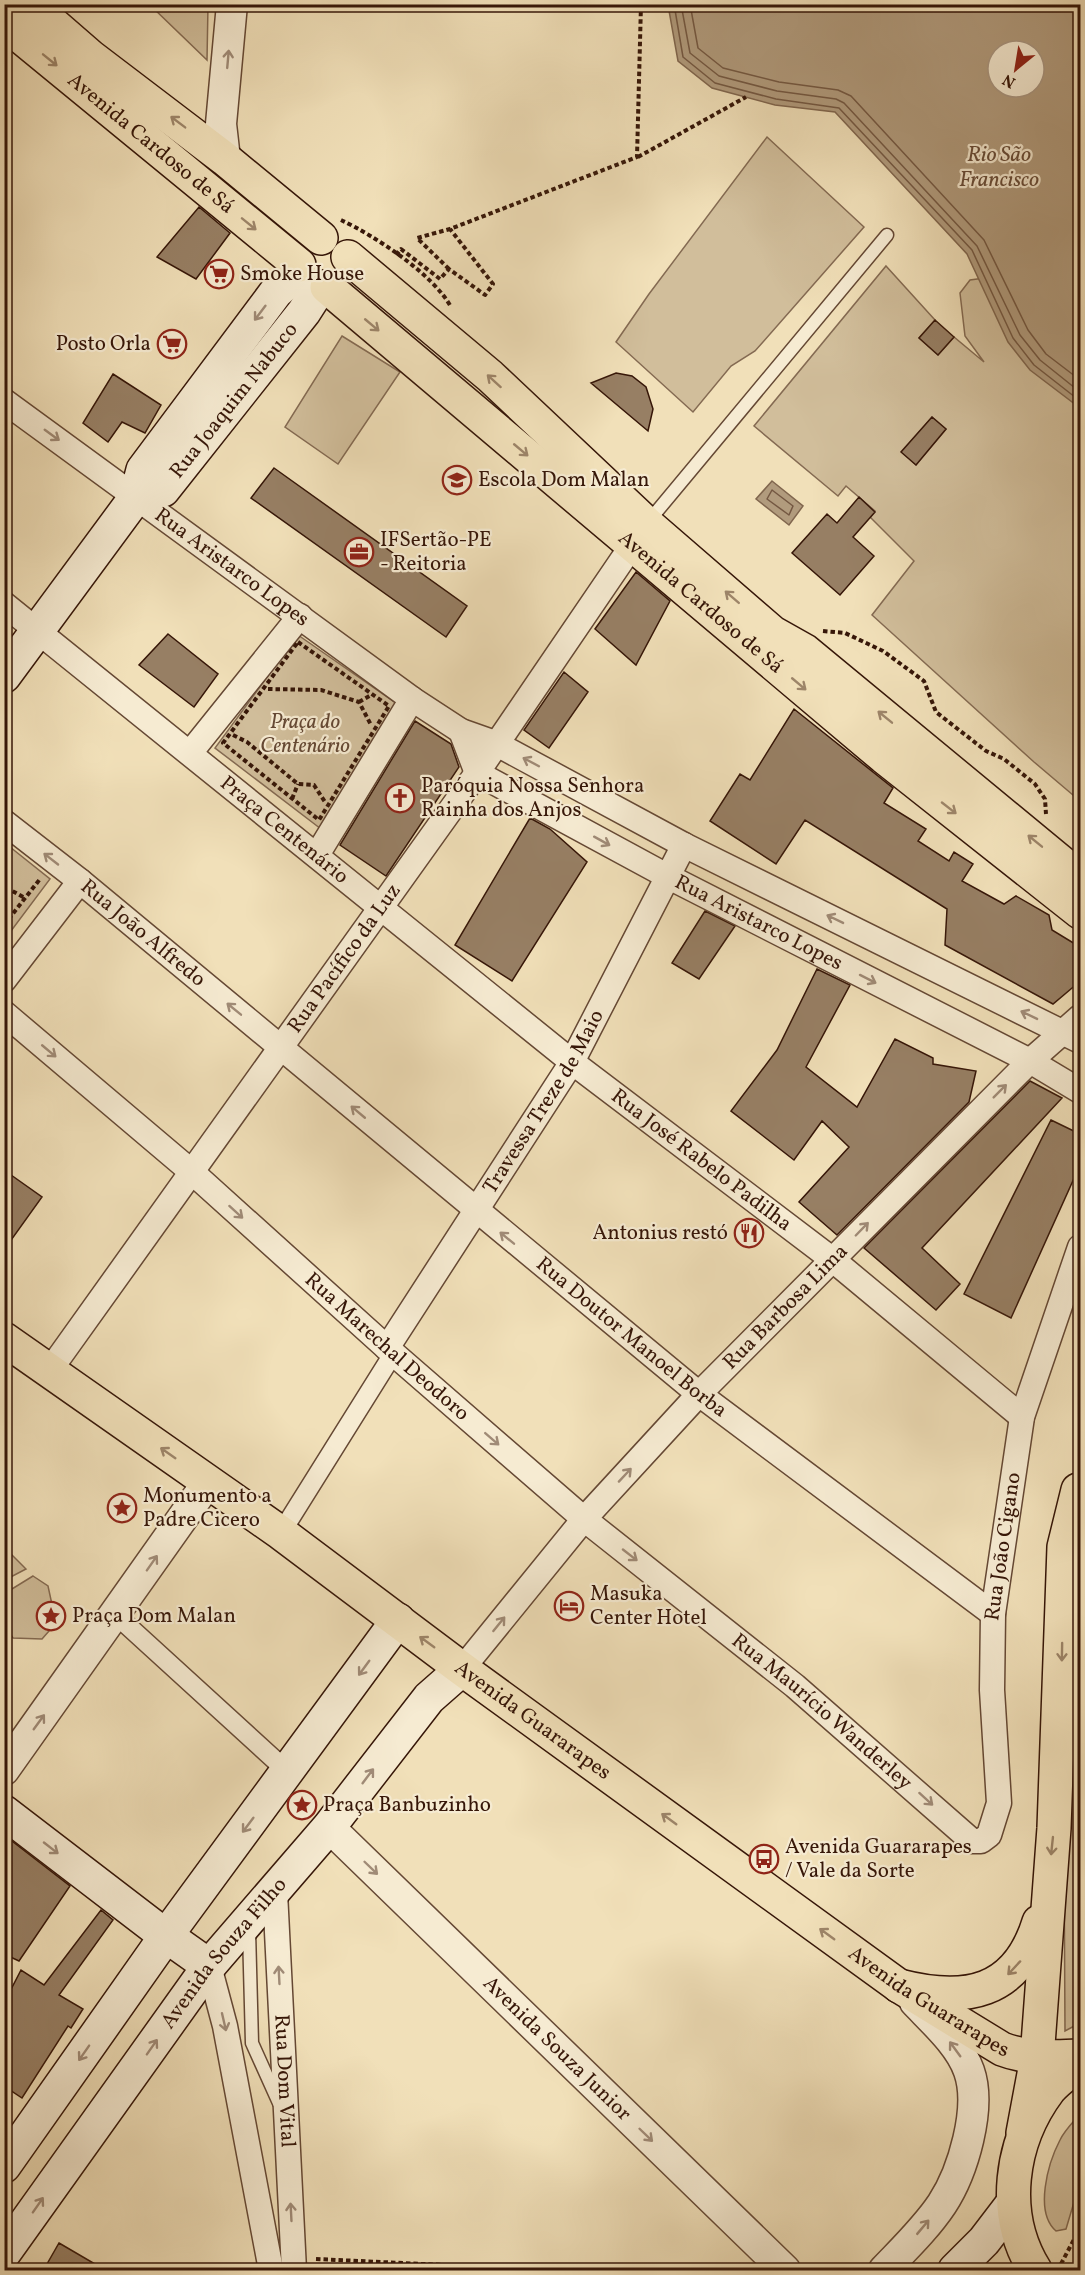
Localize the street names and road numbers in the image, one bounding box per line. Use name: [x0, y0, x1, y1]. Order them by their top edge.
street label: Avenida Cardoso de Sá: [61, 66, 241, 221]
street label: Rua Joaquim Nabuco: [163, 316, 305, 485]
street label: Rua Aristarco Lopes: [148, 501, 315, 634]
street label: Avenida Cardoso de Sá: [612, 524, 790, 681]
street label: Praça Centenário: [214, 769, 355, 891]
street label: Rua Aristarco Lopes: [670, 868, 848, 978]
street label: Rua João Alfredo: [74, 873, 212, 994]
street label: Rua Pacífico da Luz: [281, 878, 408, 1039]
street label: Travessa Treze de Maio: [476, 1005, 611, 1199]
street label: Rua José Rabelo Padilha: [605, 1082, 798, 1238]
street label: Rua Barbosa Lima: [716, 1238, 855, 1376]
street label: Rua Doutor Manoel Borba: [529, 1250, 733, 1425]
street label: Rua Marechal Deodoro: [298, 1266, 476, 1428]
street label: Rua João Cigano: [978, 1470, 1028, 1623]
street label: Rua Maurício Wanderley: [725, 1627, 919, 1797]
street label: Avenida Guararapes: [449, 1654, 617, 1787]
street label: Avenida Souza Filho: [154, 1871, 294, 2035]
street label: Avenida Guararapes: [842, 1939, 1013, 2065]
street label: Avenida Souza Junior: [476, 1969, 638, 2128]
street label: Rua Dom Vital: [267, 2013, 302, 2148]

